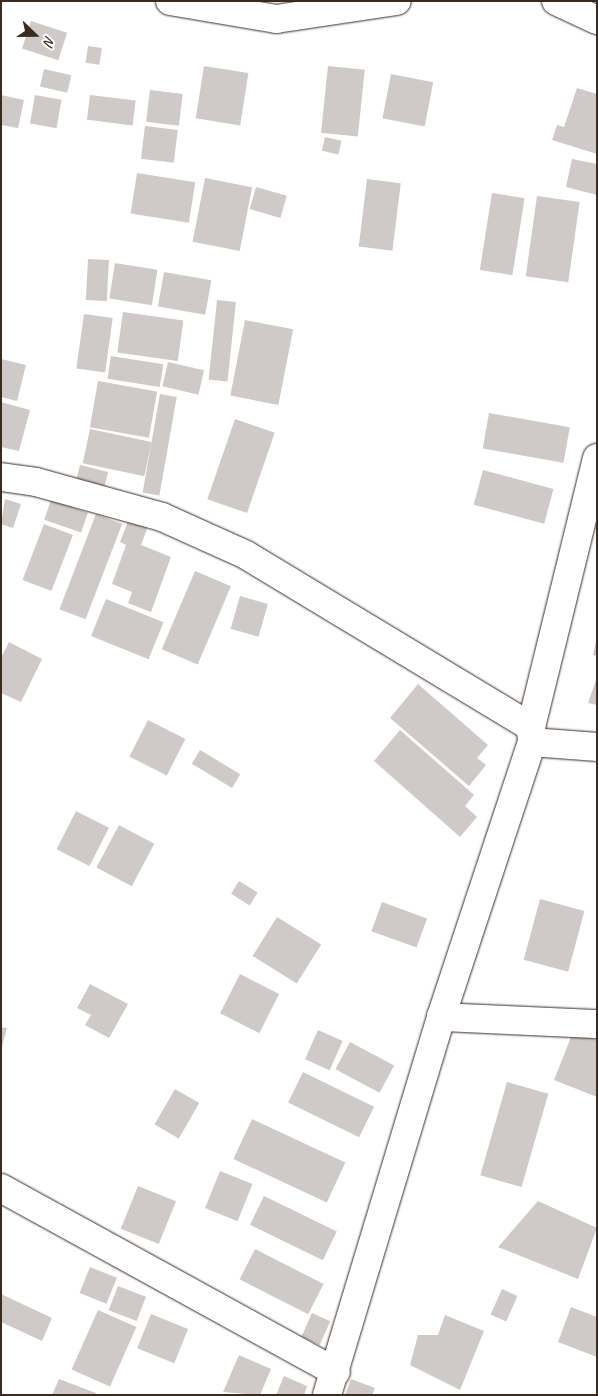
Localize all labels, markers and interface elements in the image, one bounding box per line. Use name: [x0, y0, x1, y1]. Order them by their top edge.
north arrow: [10, 10, 60, 60]
text: N: [40, 34, 59, 48]

